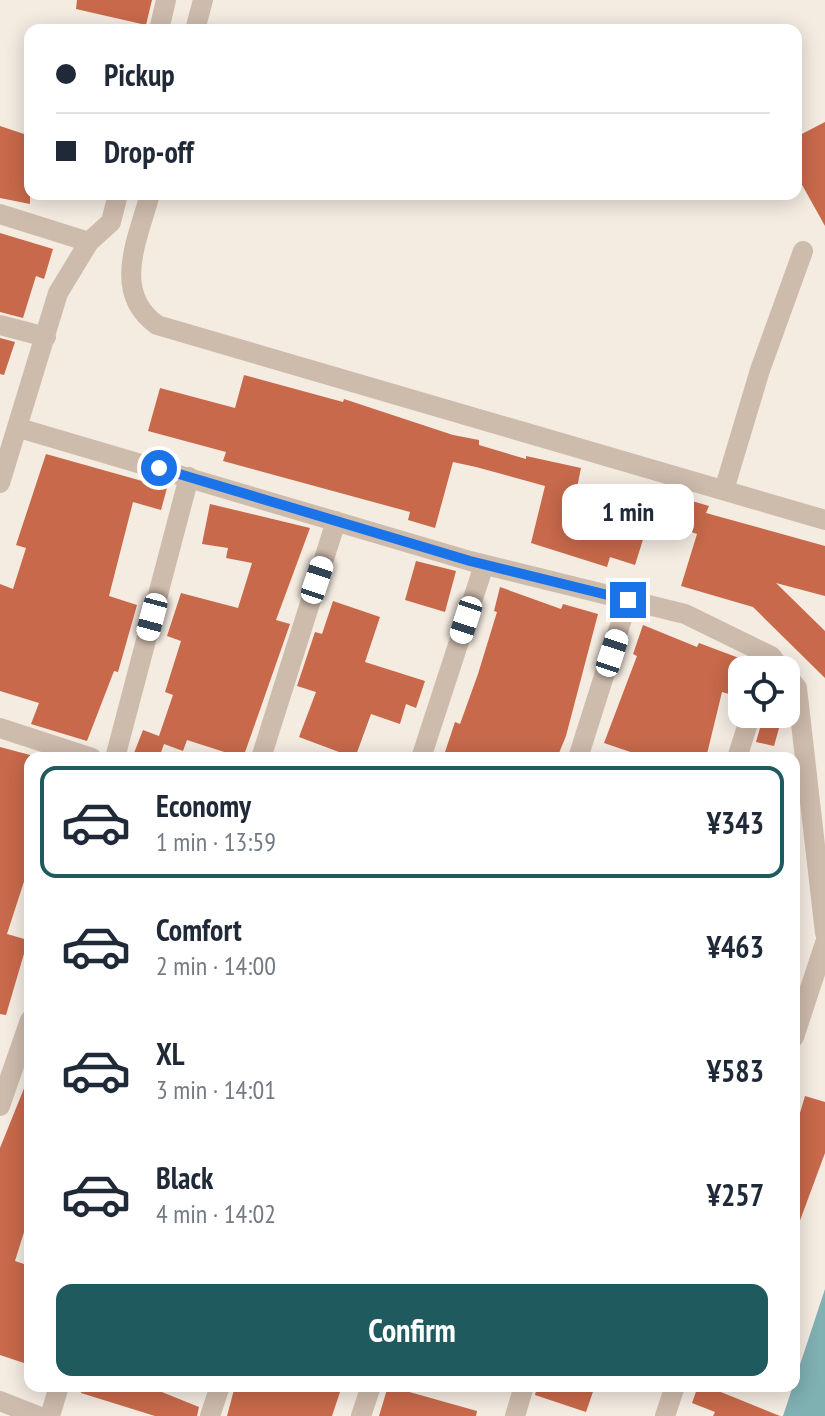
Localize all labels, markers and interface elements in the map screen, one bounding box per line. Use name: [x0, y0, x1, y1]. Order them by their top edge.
text: Pickup: [104, 55, 175, 94]
text: Drop-off: [104, 132, 194, 171]
route start: [141, 450, 177, 486]
callout: 1 min: [562, 484, 694, 540]
text: 1 min: [602, 495, 654, 528]
car: [298, 553, 336, 607]
route end: [610, 582, 646, 618]
car: [134, 591, 170, 643]
car: [447, 593, 485, 647]
car: [593, 626, 631, 680]
map controls: [728, 656, 800, 728]
button: locate: [728, 656, 800, 728]
icon: car: [60, 786, 132, 858]
text: Economy: [156, 786, 251, 825]
text: ¥343: [707, 803, 764, 842]
text: 1 min · 13:59: [156, 825, 276, 858]
icon: car: [60, 910, 132, 982]
text: Comfort: [156, 910, 242, 949]
text: ¥463: [707, 927, 764, 966]
text: 2 min · 14:00: [156, 949, 276, 982]
icon: car: [60, 1034, 132, 1106]
text: XL: [156, 1034, 185, 1073]
text: ¥583: [707, 1051, 764, 1090]
text: 3 min · 14:01: [156, 1073, 276, 1106]
icon: car: [60, 1158, 132, 1230]
text: Black: [156, 1158, 213, 1197]
text: ¥257: [707, 1175, 764, 1214]
text: 4 min · 14:02: [156, 1197, 276, 1230]
button: Confirm: [56, 1284, 768, 1376]

